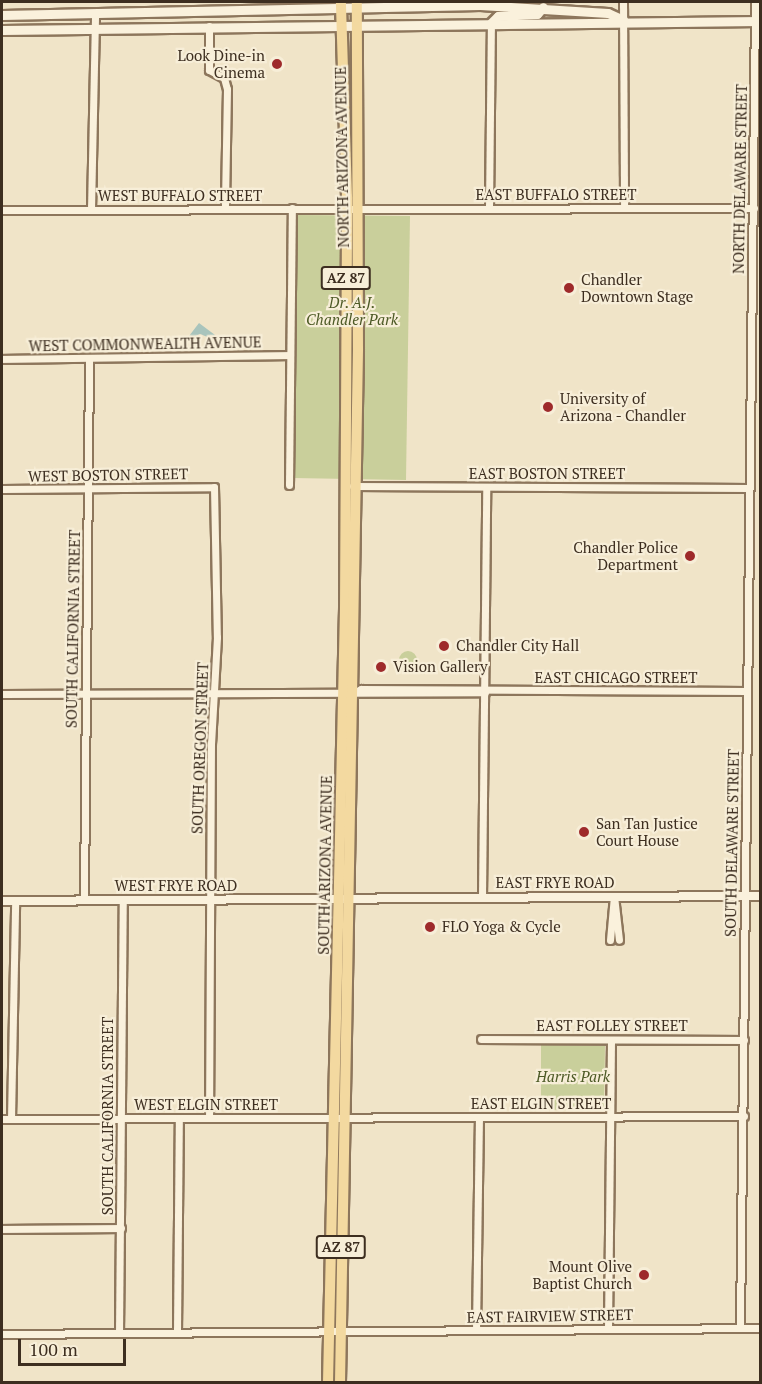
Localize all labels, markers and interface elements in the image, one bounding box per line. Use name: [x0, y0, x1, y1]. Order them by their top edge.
place label: Look Dine-in Cinema: [177, 46, 265, 81]
marker: Look Dine-in Cinema: [270, 57, 284, 71]
street label: NORTH ARIZONA AVENUE: [331, 66, 353, 248]
street label: NORTH DELAWARE STREET: [729, 84, 751, 274]
street label: EAST BUFFALO STREET: [476, 186, 636, 204]
street label: WEST BUFFALO STREET: [98, 187, 262, 205]
road number: AZ 87: [320, 267, 372, 289]
place label: Chandler Downtown Stage: [581, 270, 693, 305]
marker: Chandler Downtown Stage: [562, 281, 576, 295]
park label: Dr. A.J. Chandler Park: [306, 293, 398, 328]
street label: WEST COMMONWEALTH AVENUE: [28, 333, 262, 355]
place label: University of Arizona - Chandler: [560, 389, 687, 424]
marker: University of Arizona - Chandler: [541, 400, 555, 414]
street label: WEST BOSTON STREET: [28, 465, 188, 485]
street label: EAST BOSTON STREET: [469, 465, 625, 483]
street label: SOUTH CALIFORNIA STREET: [62, 529, 84, 729]
place label: Chandler Police Department: [573, 538, 678, 573]
marker: Chandler Police Department: [683, 549, 697, 563]
place label: Chandler City Hall: [456, 637, 579, 655]
marker: Chandler City Hall: [437, 639, 451, 653]
place label: Vision Gallery: [393, 658, 488, 676]
marker: Vision Gallery: [374, 660, 388, 674]
street label: SOUTH OREGON STREET: [188, 662, 212, 834]
street label: EAST CHICAGO STREET: [534, 669, 698, 687]
street label: SOUTH DELAWARE STREET: [721, 749, 743, 937]
street label: SOUTH ARIZONA AVENUE: [314, 775, 336, 955]
place label: San Tan Justice Court House: [596, 814, 698, 849]
marker: San Tan Justice Court House: [577, 825, 591, 839]
street label: EAST FRYE ROAD: [495, 874, 615, 892]
street label: WEST FRYE ROAD: [115, 877, 237, 895]
place label: FLO Yoga & Cycle: [442, 918, 561, 936]
marker: FLO Yoga & Cycle: [423, 920, 437, 934]
street label: SOUTH CALIFORNIA STREET: [99, 1017, 117, 1215]
street label: EAST FOLLEY STREET: [536, 1017, 688, 1035]
park label: Harris Park: [536, 1068, 610, 1086]
street label: EAST ELGIN STREET: [471, 1095, 611, 1113]
street label: WEST ELGIN STREET: [134, 1096, 278, 1114]
road number: AZ 87: [316, 1236, 366, 1258]
place label: Mount Olive Baptist Church: [532, 1257, 632, 1292]
marker: Mount Olive Baptist Church: [637, 1268, 651, 1282]
street label: EAST FAIRVIEW STREET: [467, 1306, 633, 1326]
scale bar: [21, 1327, 129, 1365]
text: 100 m: [29, 1337, 78, 1361]

